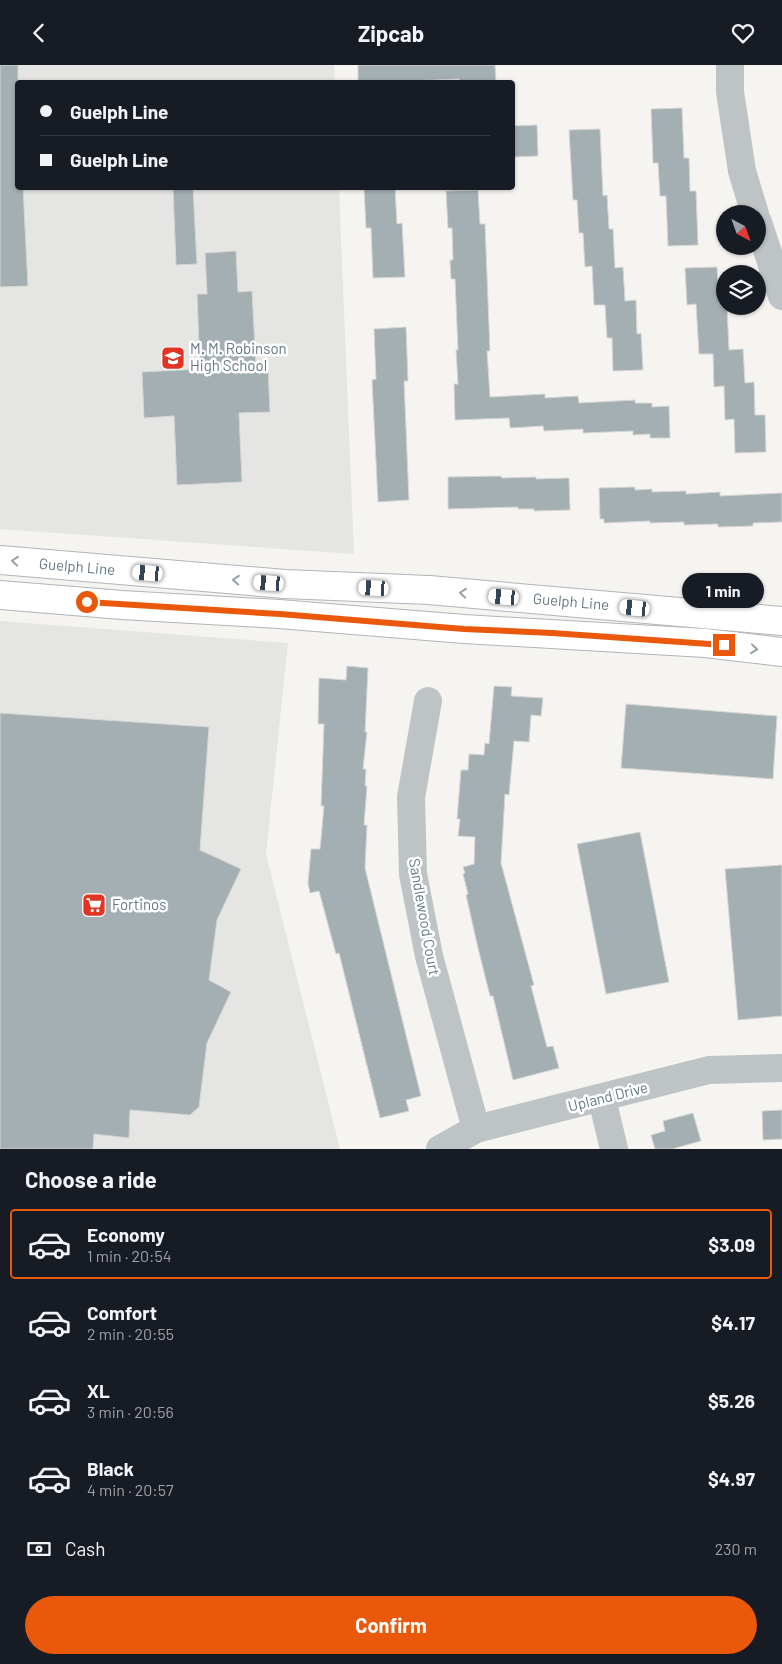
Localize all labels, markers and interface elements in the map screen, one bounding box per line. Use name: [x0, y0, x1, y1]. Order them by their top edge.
icon: back: [25, 19, 53, 47]
icon: heart: [729, 19, 757, 47]
text: Zipcab: [358, 20, 424, 46]
text: Guelph Line: [70, 100, 168, 123]
text: Guelph Line: [70, 148, 168, 171]
north arrow: [716, 205, 766, 255]
map controls: [716, 205, 766, 315]
button: layers: [716, 265, 766, 315]
place label: M. M. Robinson High School: [190, 339, 287, 374]
school or university icon: M. M. Robinson High School: [160, 345, 186, 371]
street label: Guelph Line: [38, 554, 116, 578]
one-way arrow: [11, 556, 19, 567]
car: [132, 564, 163, 582]
callout: 1 min: [683, 573, 765, 607]
car: [253, 574, 284, 592]
one-way arrow: [232, 575, 240, 586]
car: [358, 580, 389, 596]
text: 1 min: [705, 581, 741, 600]
one-way arrow: [458, 588, 466, 599]
car: [488, 588, 519, 606]
street label: Guelph Line: [532, 589, 610, 613]
route start: [76, 591, 98, 613]
car: [619, 599, 650, 617]
route end: [713, 634, 735, 656]
one-way arrow: [751, 643, 759, 654]
street label: Sandlewood Court: [406, 857, 444, 977]
supermarket icon: Fortinos: [81, 892, 107, 918]
place label: Fortinos: [112, 895, 166, 913]
street label: Upland Drive: [566, 1077, 650, 1115]
text: Choose a ride: [25, 1166, 157, 1192]
icon: car: [27, 1222, 72, 1267]
text: Economy: [87, 1223, 165, 1246]
text: $3.09: [708, 1233, 755, 1256]
text: 1 min · 20:54: [87, 1246, 172, 1265]
icon: car: [27, 1300, 72, 1345]
text: Comfort: [87, 1301, 157, 1324]
text: $4.17: [711, 1311, 755, 1334]
text: 2 min · 20:55: [87, 1324, 174, 1343]
icon: car: [27, 1378, 72, 1423]
text: XL: [87, 1379, 110, 1402]
text: $5.26: [708, 1389, 755, 1412]
text: 3 min · 20:56: [87, 1402, 174, 1421]
icon: car: [27, 1456, 72, 1501]
text: Black: [87, 1457, 134, 1480]
text: $4.97: [708, 1467, 755, 1490]
text: 4 min · 20:57: [87, 1480, 174, 1499]
icon: cash: [25, 1535, 53, 1563]
text: Cash: [65, 1537, 106, 1560]
text: 230 m: [715, 1539, 757, 1558]
button: Confirm: [25, 1596, 757, 1654]

